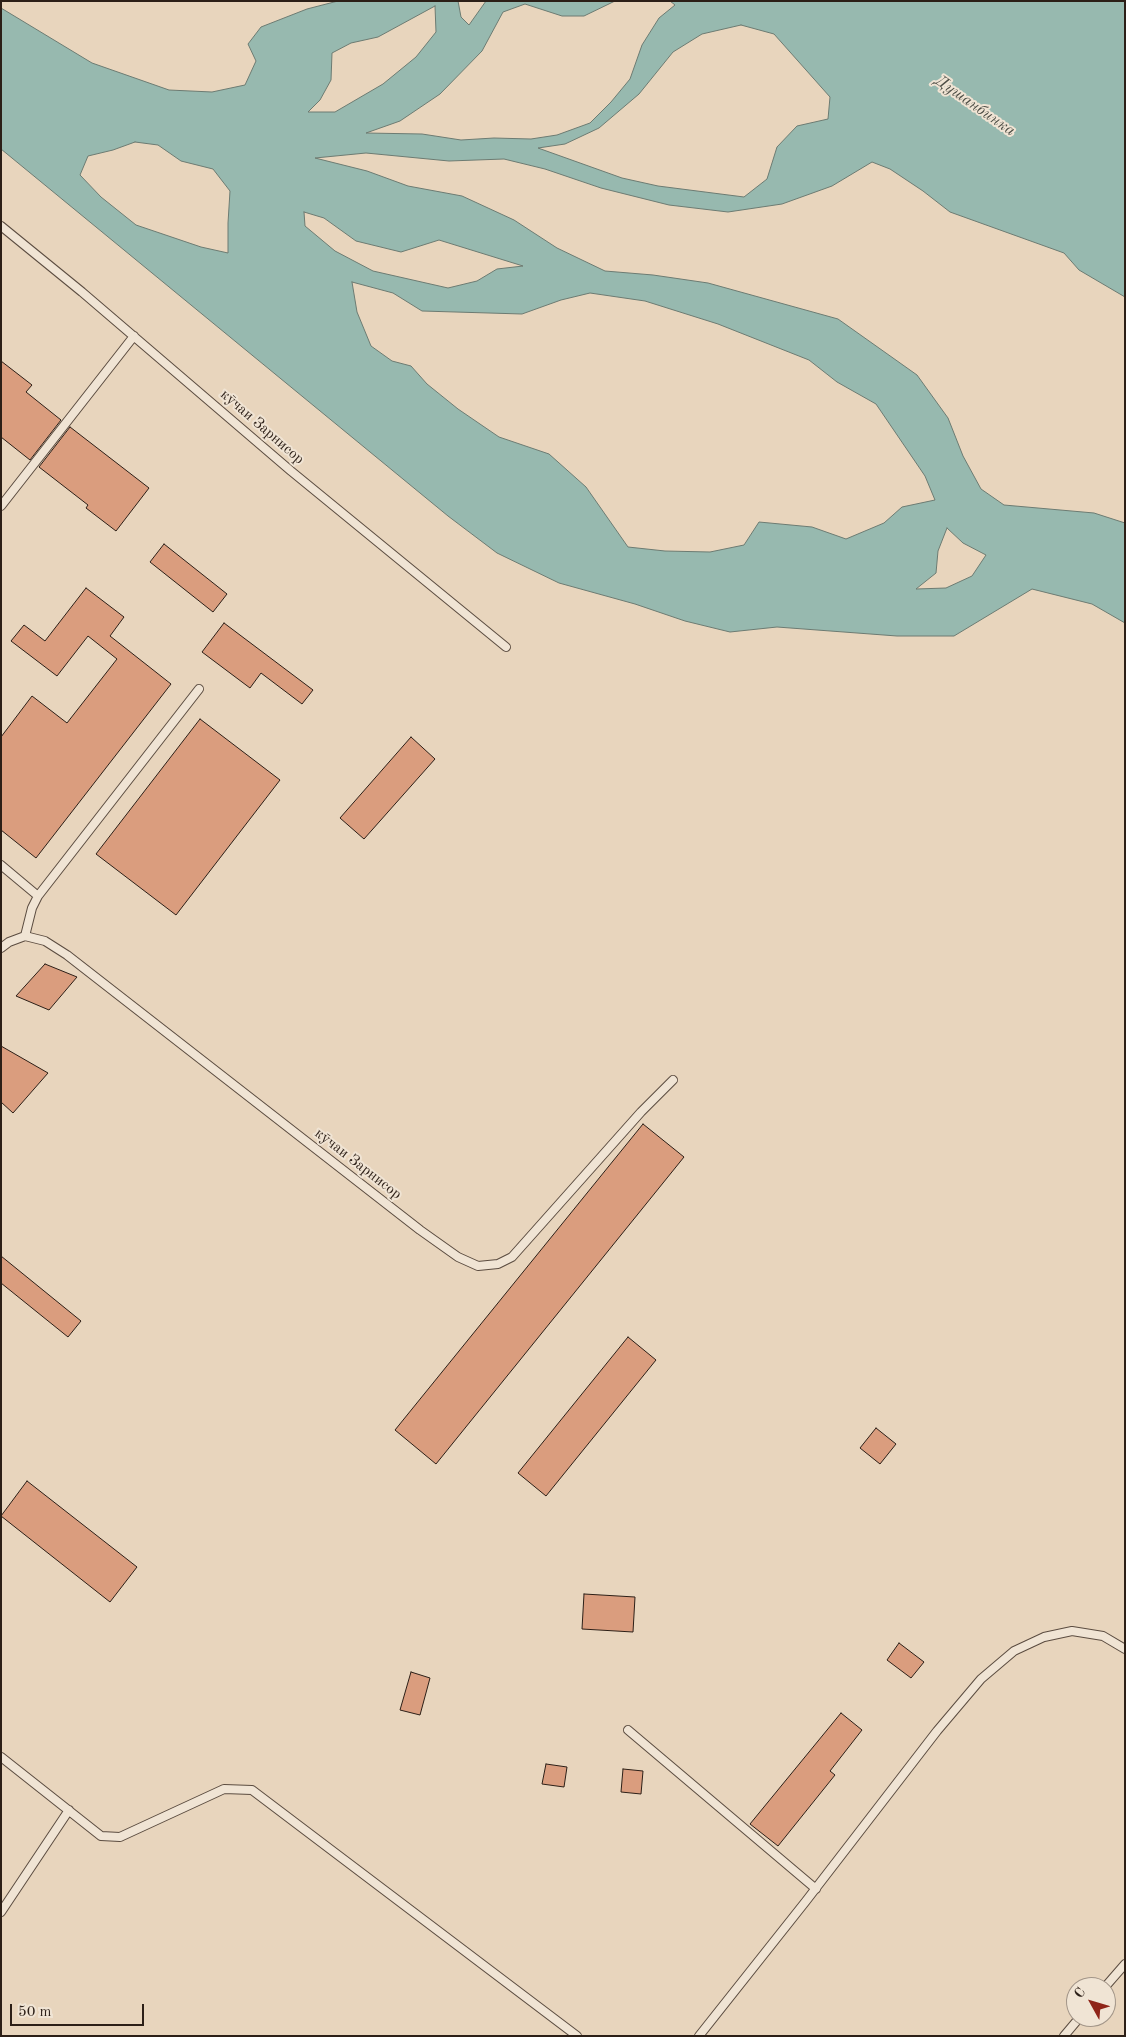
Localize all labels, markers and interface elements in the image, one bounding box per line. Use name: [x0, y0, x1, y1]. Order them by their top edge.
water label: Душанбинка: [931, 71, 1019, 141]
street label: кӯчаи Зарнисор: [216, 386, 308, 468]
street label: кӯчаи Зарнисор: [311, 1125, 405, 1203]
north arrow: [1066, 1977, 1116, 2027]
text: С: [1072, 1985, 1088, 2001]
scale bar: [12, 1994, 146, 2026]
text: 50 m: [18, 2005, 52, 2020]

